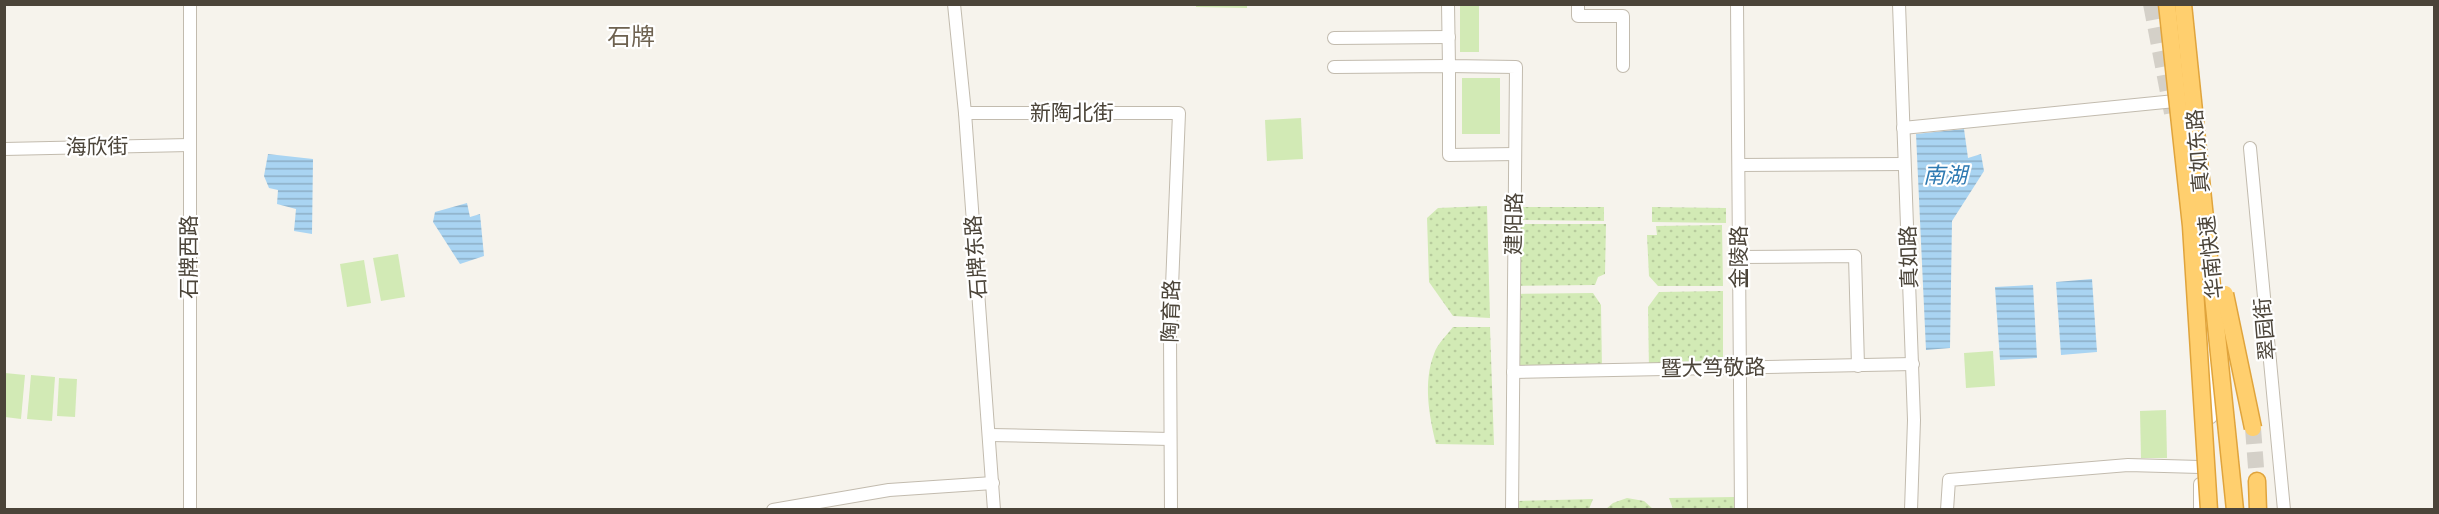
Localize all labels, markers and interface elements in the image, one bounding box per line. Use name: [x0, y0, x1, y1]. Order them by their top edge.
district label: 石牌: [607, 20, 655, 52]
street label: 新陶北街: [1030, 98, 1114, 126]
street label: 真如东路: [2179, 108, 2215, 194]
street label: 海欣街: [65, 131, 129, 161]
water label: 南湖: [1923, 160, 1970, 189]
street label: 建阳路: [1498, 192, 1528, 256]
street label: 石牌东路: [958, 214, 992, 300]
street label: 华南快速: [2192, 214, 2228, 300]
street label: 石牌西路: [174, 215, 202, 299]
street label: 真如路: [1893, 225, 1923, 289]
street label: 金陵路: [1724, 226, 1752, 289]
street label: 陶育路: [1155, 279, 1185, 343]
street label: 翠园街: [2247, 296, 2281, 362]
street label: 暨大笃敬路: [1660, 352, 1766, 382]

